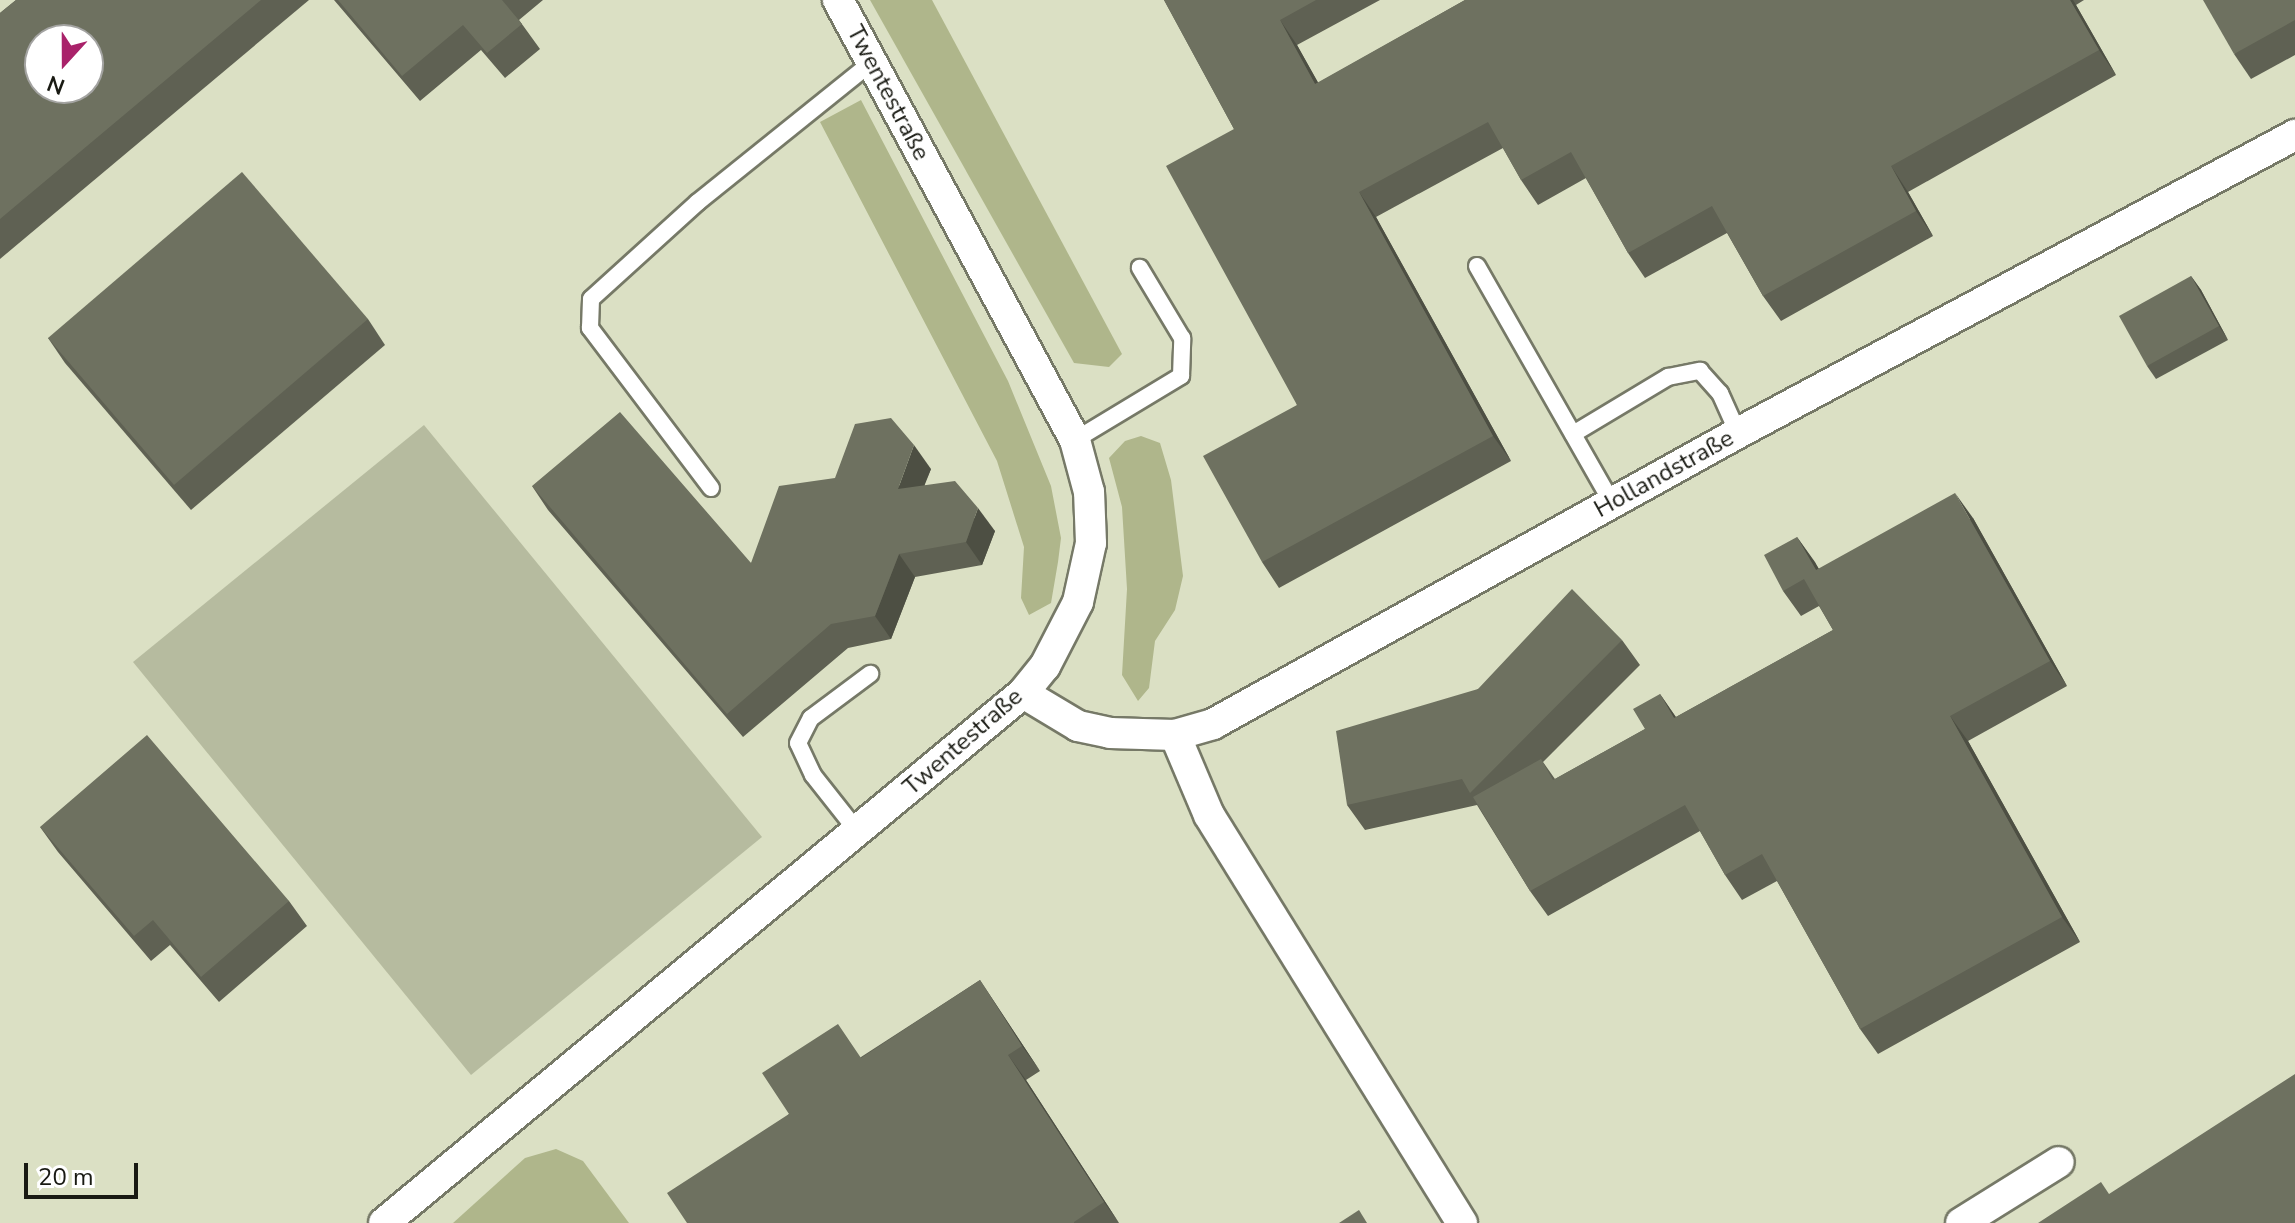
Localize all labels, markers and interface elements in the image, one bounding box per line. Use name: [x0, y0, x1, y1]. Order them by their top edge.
street label: Twentestraße: [840, 21, 936, 165]
north arrow: [24, 24, 104, 104]
text: N: [43, 68, 69, 101]
street label: Hollandstraße: [1589, 424, 1739, 524]
street label: Twentestraße: [897, 682, 1029, 802]
scale bar: [28, 1147, 142, 1197]
text: 20 m: [38, 1161, 94, 1193]

